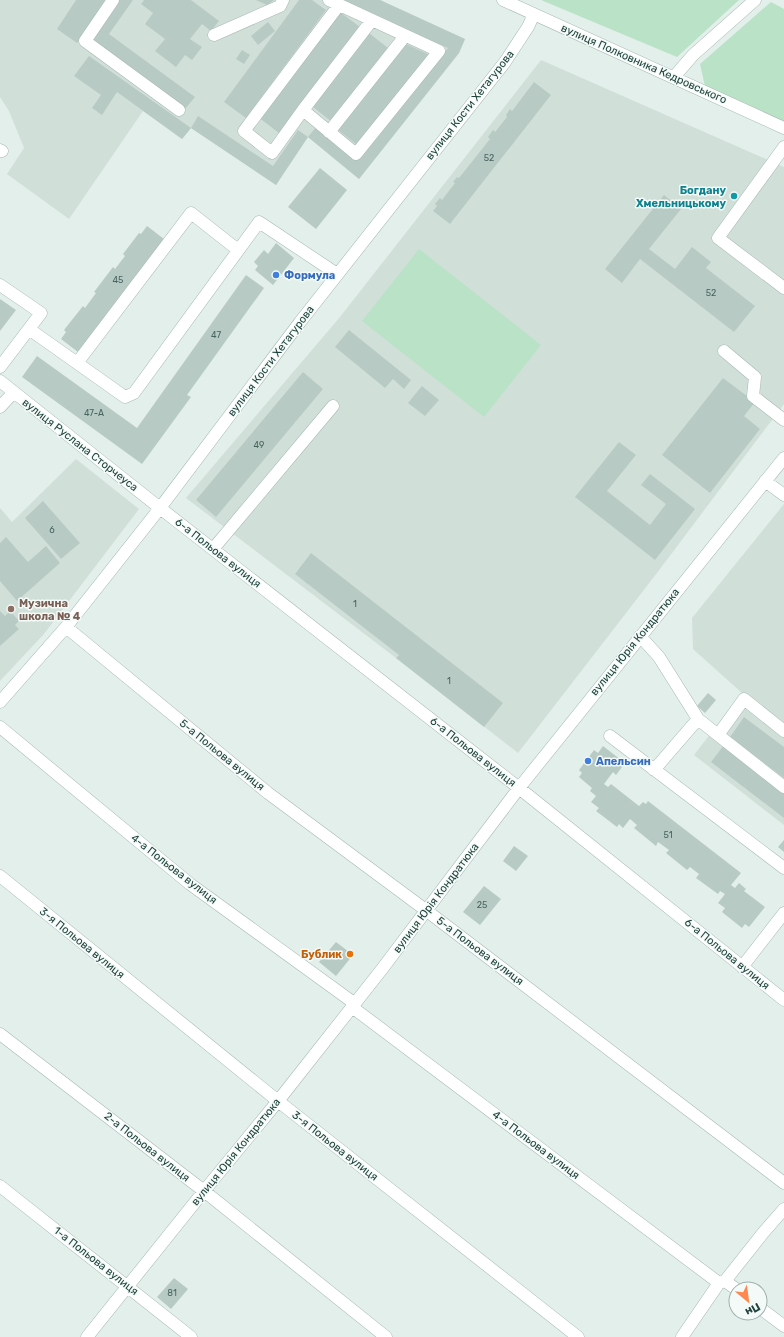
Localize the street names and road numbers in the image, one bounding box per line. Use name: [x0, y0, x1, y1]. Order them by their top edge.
street label: вулиця Полковника Кедровського: [559, 21, 729, 107]
street label: вулиця Кости Хетагурова: [423, 48, 517, 162]
street label: вулиця Кости Хетагурова: [225, 303, 317, 419]
street label: вулиця Руслана Сторчеуса: [20, 396, 140, 494]
street label: 6-а Польова вулиця: [172, 515, 264, 591]
street label: вулиця Юрія Кондратюка: [588, 586, 682, 698]
street label: 6-а Польова вулиця: [427, 714, 519, 790]
street label: 5-а Польова вулиця: [177, 717, 267, 793]
street label: 4-а Польова вулиця: [128, 831, 220, 907]
street label: вулиця Юрія Кондратюка: [390, 841, 482, 955]
street label: 3-я Польова вулиця: [37, 905, 127, 981]
street label: 5-а Польова вулиця: [434, 914, 526, 988]
street label: 6-а Польова вулиця: [682, 916, 772, 992]
street label: вулиця Юрія Кондратюка: [189, 1096, 283, 1208]
street label: 3-я Польова вулиця: [289, 1108, 381, 1184]
street label: 4-а Польова вулиця: [490, 1108, 582, 1182]
street label: 2-а Польова вулиця: [102, 1109, 192, 1185]
street label: 1-а Польова вулиця: [51, 1224, 141, 1298]

